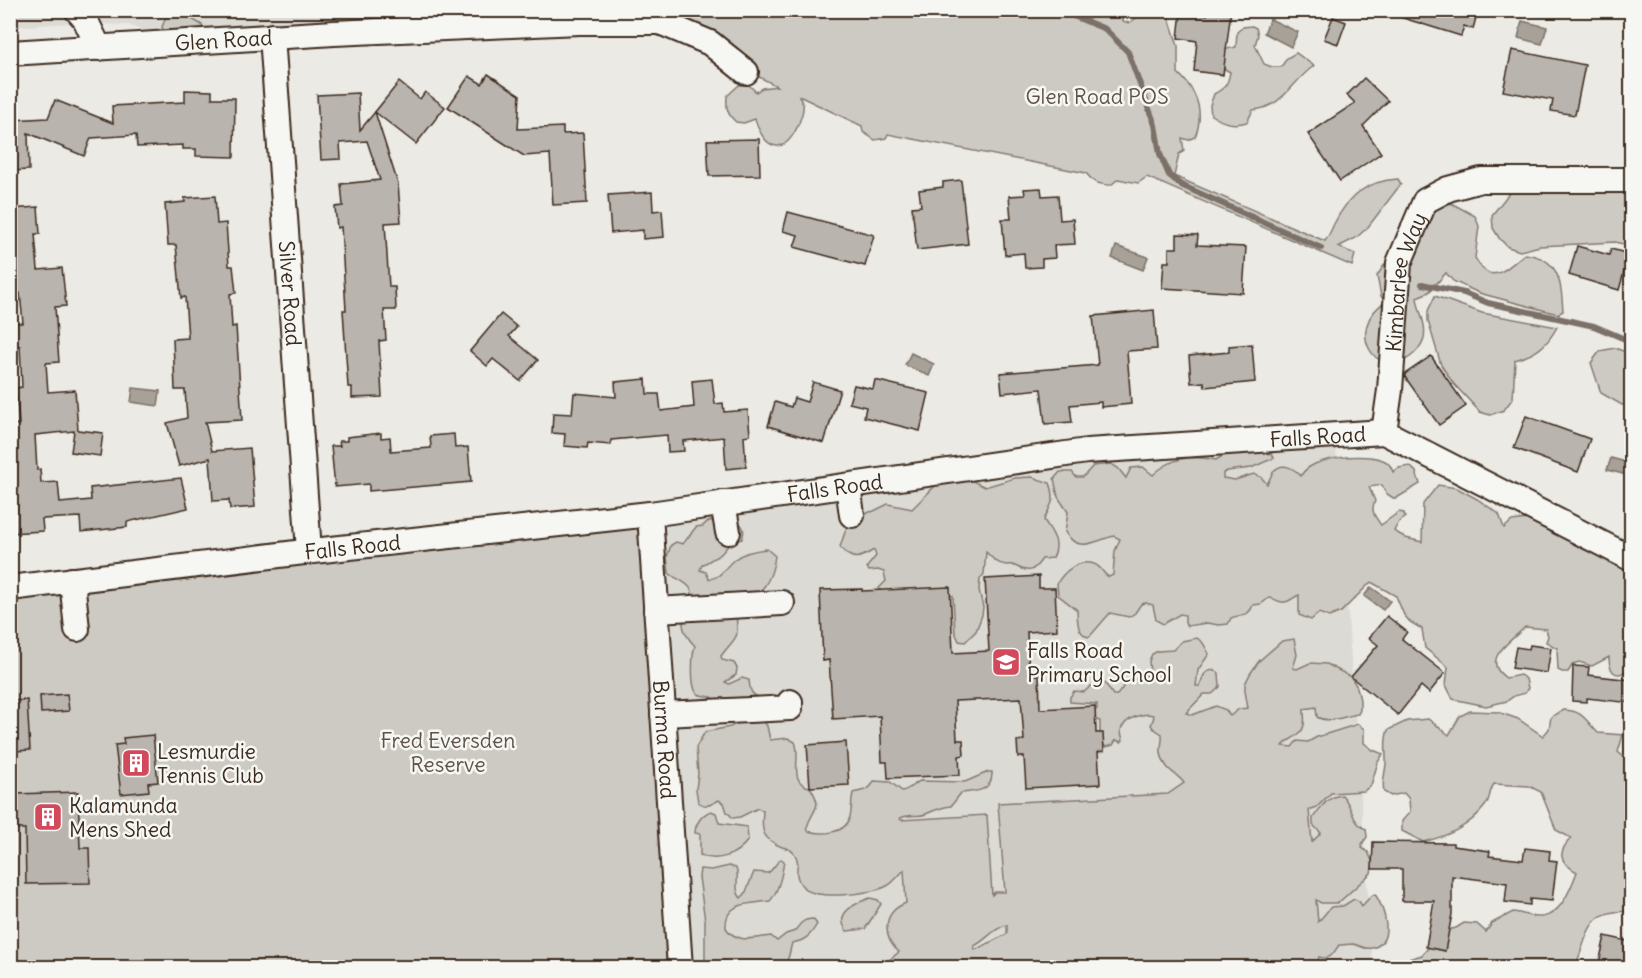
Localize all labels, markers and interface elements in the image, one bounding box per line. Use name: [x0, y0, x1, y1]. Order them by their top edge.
street label: Glen Road: [174, 23, 273, 56]
park label: Glen Road POS: [1025, 83, 1169, 110]
street label: Kimbarlee Way: [1379, 208, 1432, 353]
street label: Silver Road: [273, 240, 308, 347]
street label: Falls Road: [1269, 420, 1367, 453]
street label: Falls Road: [785, 467, 884, 508]
street label: Falls Road: [303, 528, 402, 565]
place label: Falls Road Primary School: [1027, 637, 1172, 688]
school or university icon: Falls Road Primary School: [990, 646, 1022, 678]
street label: Burma Road: [647, 679, 682, 800]
park label: Fred Eversden Reserve: [380, 727, 516, 778]
place label: Lesmurdie Tennis Club: [157, 738, 264, 789]
building icon: Lesmurdie Tennis Club: [120, 747, 152, 779]
place label: Kalamunda Mens Shed: [69, 792, 178, 843]
building icon: Kalamunda Mens Shed: [32, 801, 64, 833]

